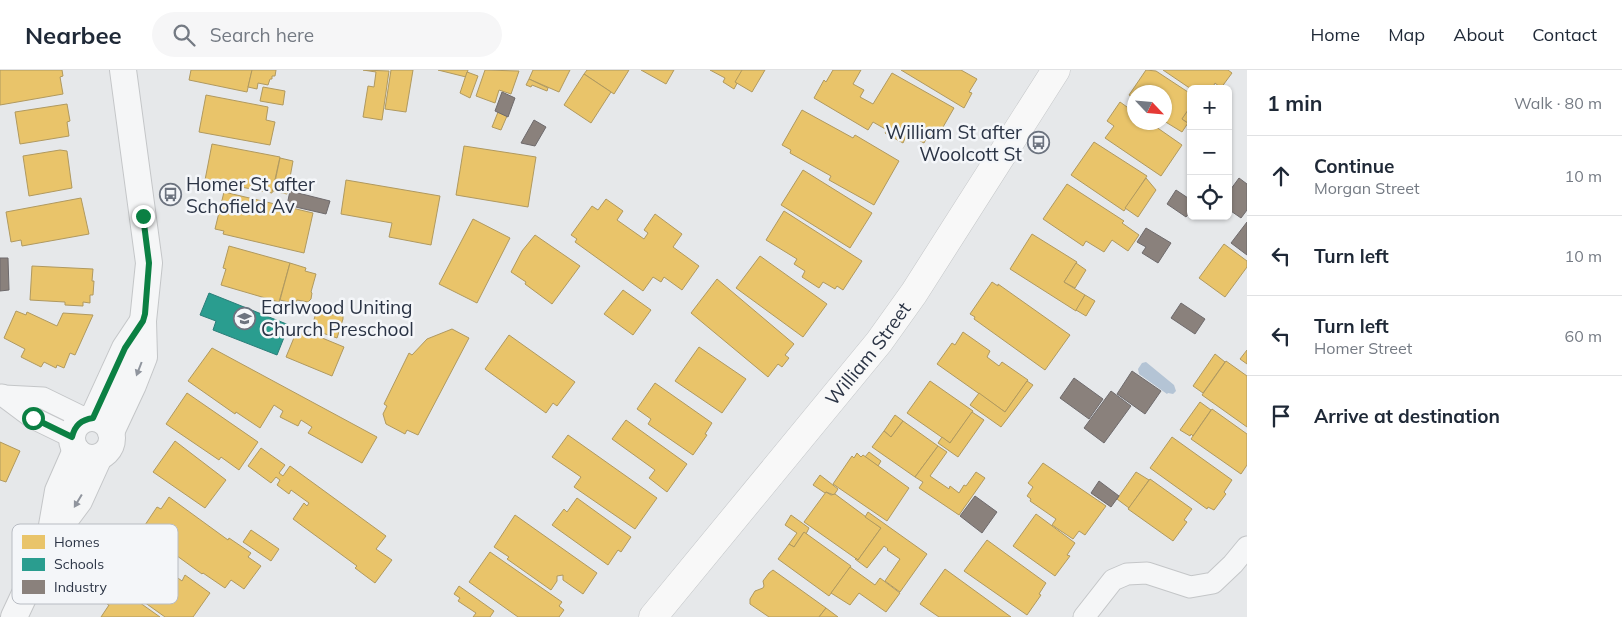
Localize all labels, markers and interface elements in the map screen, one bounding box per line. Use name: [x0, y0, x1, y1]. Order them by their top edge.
search box: [152, 12, 502, 57]
text: Nearbee: [25, 20, 122, 50]
icon: search: [170, 21, 198, 49]
text: Search here: [210, 23, 314, 47]
text: Home: [1310, 23, 1360, 46]
text: Map: [1388, 23, 1425, 46]
text: About: [1453, 23, 1504, 46]
text: Contact: [1532, 23, 1597, 46]
north arrow: [1127, 85, 1172, 130]
map controls: [1187, 85, 1232, 220]
button: +: [1187, 85, 1232, 130]
text: 1 min: [1267, 90, 1322, 116]
text: Walk · 80 m: [1514, 93, 1602, 113]
place label: William St after Woolcott St: [885, 120, 1022, 166]
button: −: [1187, 130, 1232, 175]
bus stop icon: William St after Woolcott St: [1026, 131, 1050, 155]
text: Continue: [1314, 154, 1394, 178]
icon: ahead: [1267, 162, 1295, 190]
text: 10 m: [1565, 166, 1602, 186]
place label: Homer St after Schofield Av: [186, 172, 315, 218]
button: locate: [1187, 175, 1232, 220]
text: Morgan Street: [1314, 178, 1420, 198]
bus stop icon: Homer St after Schofield Av: [158, 183, 182, 207]
route end: [132, 205, 155, 228]
icon: left: [1267, 242, 1295, 270]
text: Turn left: [1314, 244, 1389, 268]
text: 10 m: [1565, 246, 1602, 266]
place label: Earlwood Uniting Church Preschool: [261, 295, 414, 341]
street label: William Street: [820, 297, 916, 410]
school or university icon: Earlwood Uniting Church Preschool: [233, 306, 257, 330]
text: Turn left: [1314, 314, 1389, 338]
icon: left: [1267, 322, 1295, 350]
text: 60 m: [1565, 326, 1602, 346]
text: Homer Street: [1314, 338, 1412, 358]
one-way arrow: [135, 362, 143, 376]
icon: arrive: [1267, 402, 1295, 430]
text: Arrive at destination: [1314, 404, 1500, 428]
route start: [22, 407, 45, 430]
one-way arrow: [73, 494, 82, 507]
legend: [12, 524, 178, 604]
text: Homes: [54, 533, 100, 551]
text: Schools: [54, 555, 104, 573]
text: Industry: [54, 578, 108, 596]

